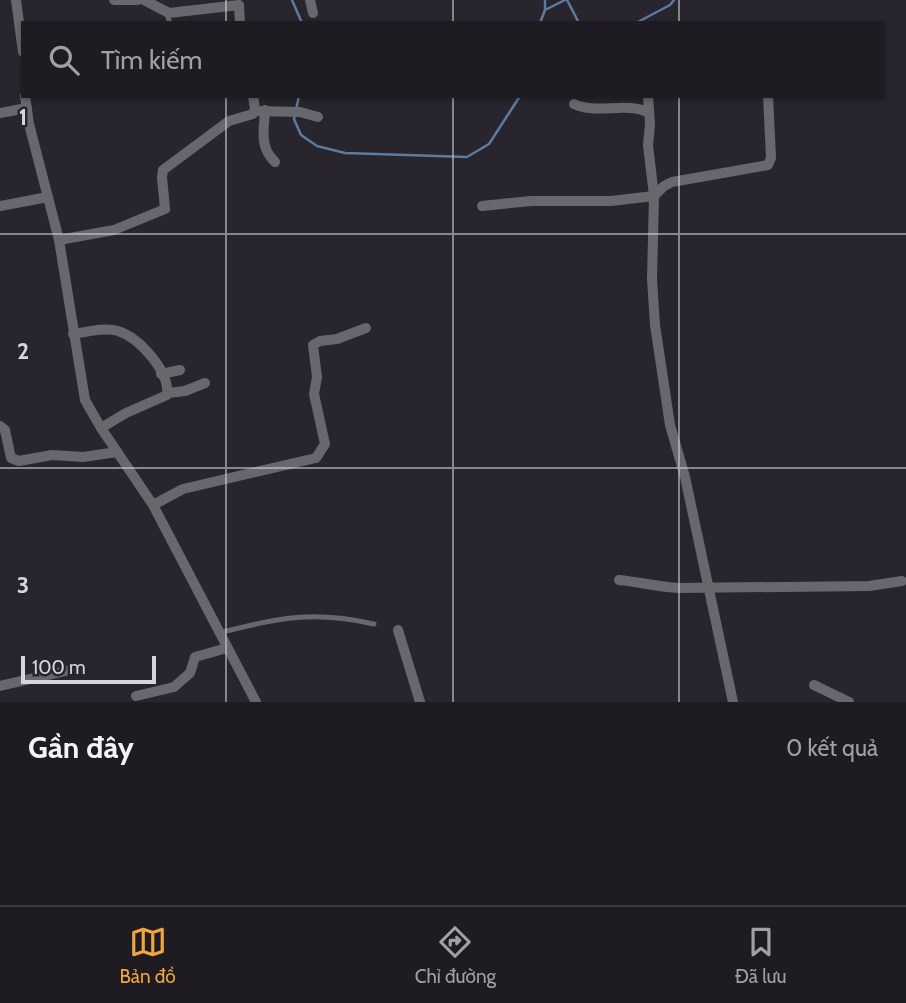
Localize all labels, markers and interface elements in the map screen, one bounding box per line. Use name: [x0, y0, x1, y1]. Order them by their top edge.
search box: [21, 21, 885, 98]
icon: search: [45, 41, 83, 79]
text: Tìm kiếm: [101, 44, 202, 76]
text: 1: [19, 103, 27, 131]
text: 2: [17, 337, 29, 365]
text: 3: [17, 571, 29, 599]
scale bar: [21, 653, 156, 685]
text: 100 m: [32, 656, 86, 679]
text: Gần đây: [28, 729, 134, 766]
text: 0 kết quả: [786, 734, 878, 762]
tab: Bản đồ: [119, 923, 176, 988]
tab: Chỉ đường: [415, 923, 496, 988]
tab: Đã lưu: [735, 923, 787, 988]

